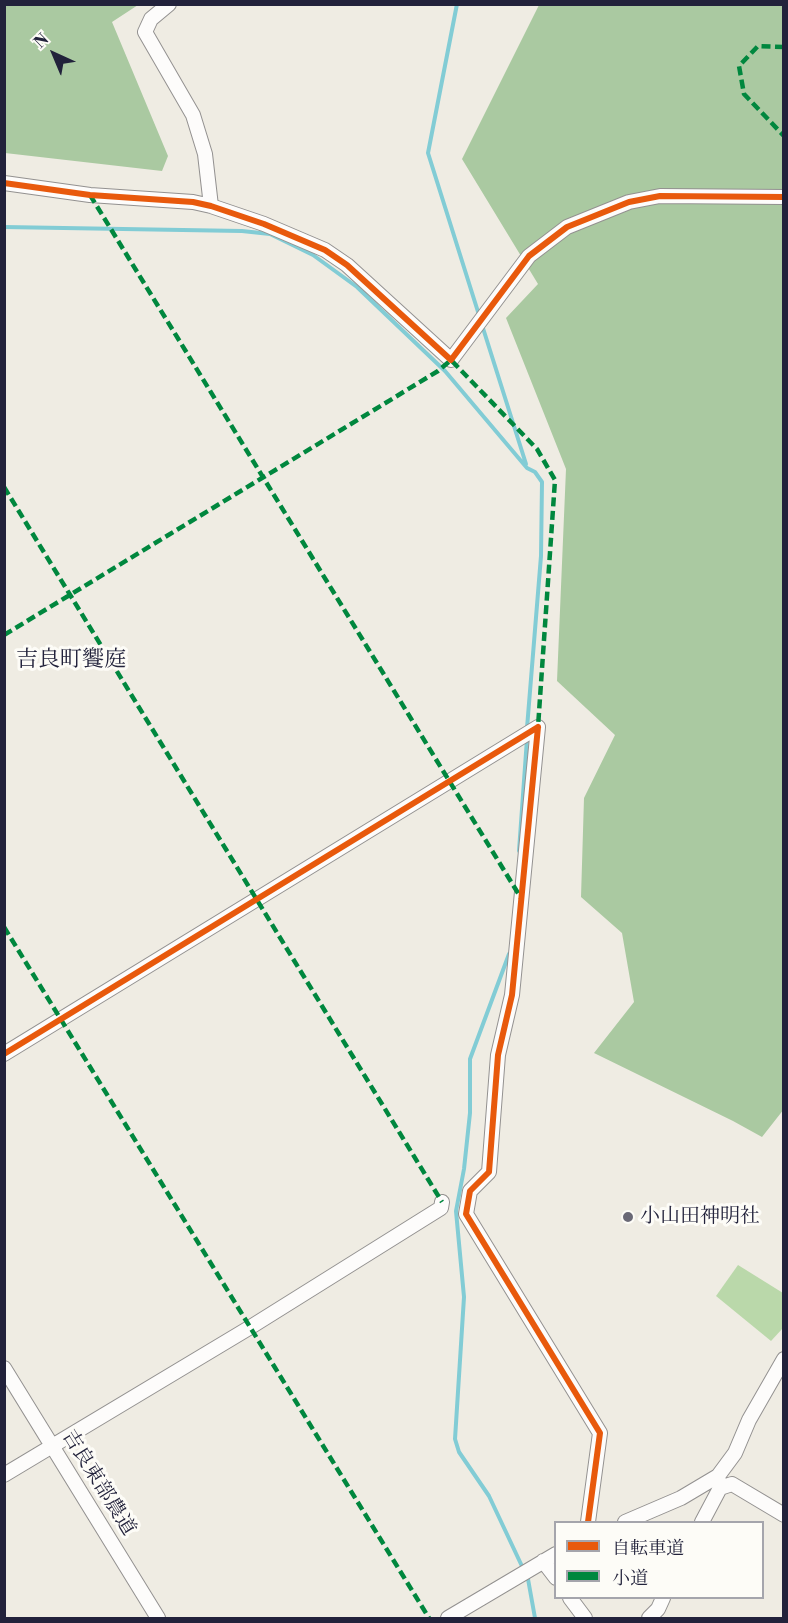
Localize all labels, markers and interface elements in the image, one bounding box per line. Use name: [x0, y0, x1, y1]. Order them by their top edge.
north arrow: [24, 24, 84, 84]
text: N: [30, 29, 53, 53]
district label: 吉良町饗庭: [16, 648, 126, 674]
place label: 小山田神明社: [640, 1205, 760, 1229]
marker: 小山田神明社: [621, 1210, 635, 1224]
street label: 吉良東部農道: [56, 1426, 140, 1540]
legend: [554, 1521, 764, 1599]
text: 自転車道: [612, 1537, 684, 1560]
text: 小道: [612, 1567, 648, 1590]

